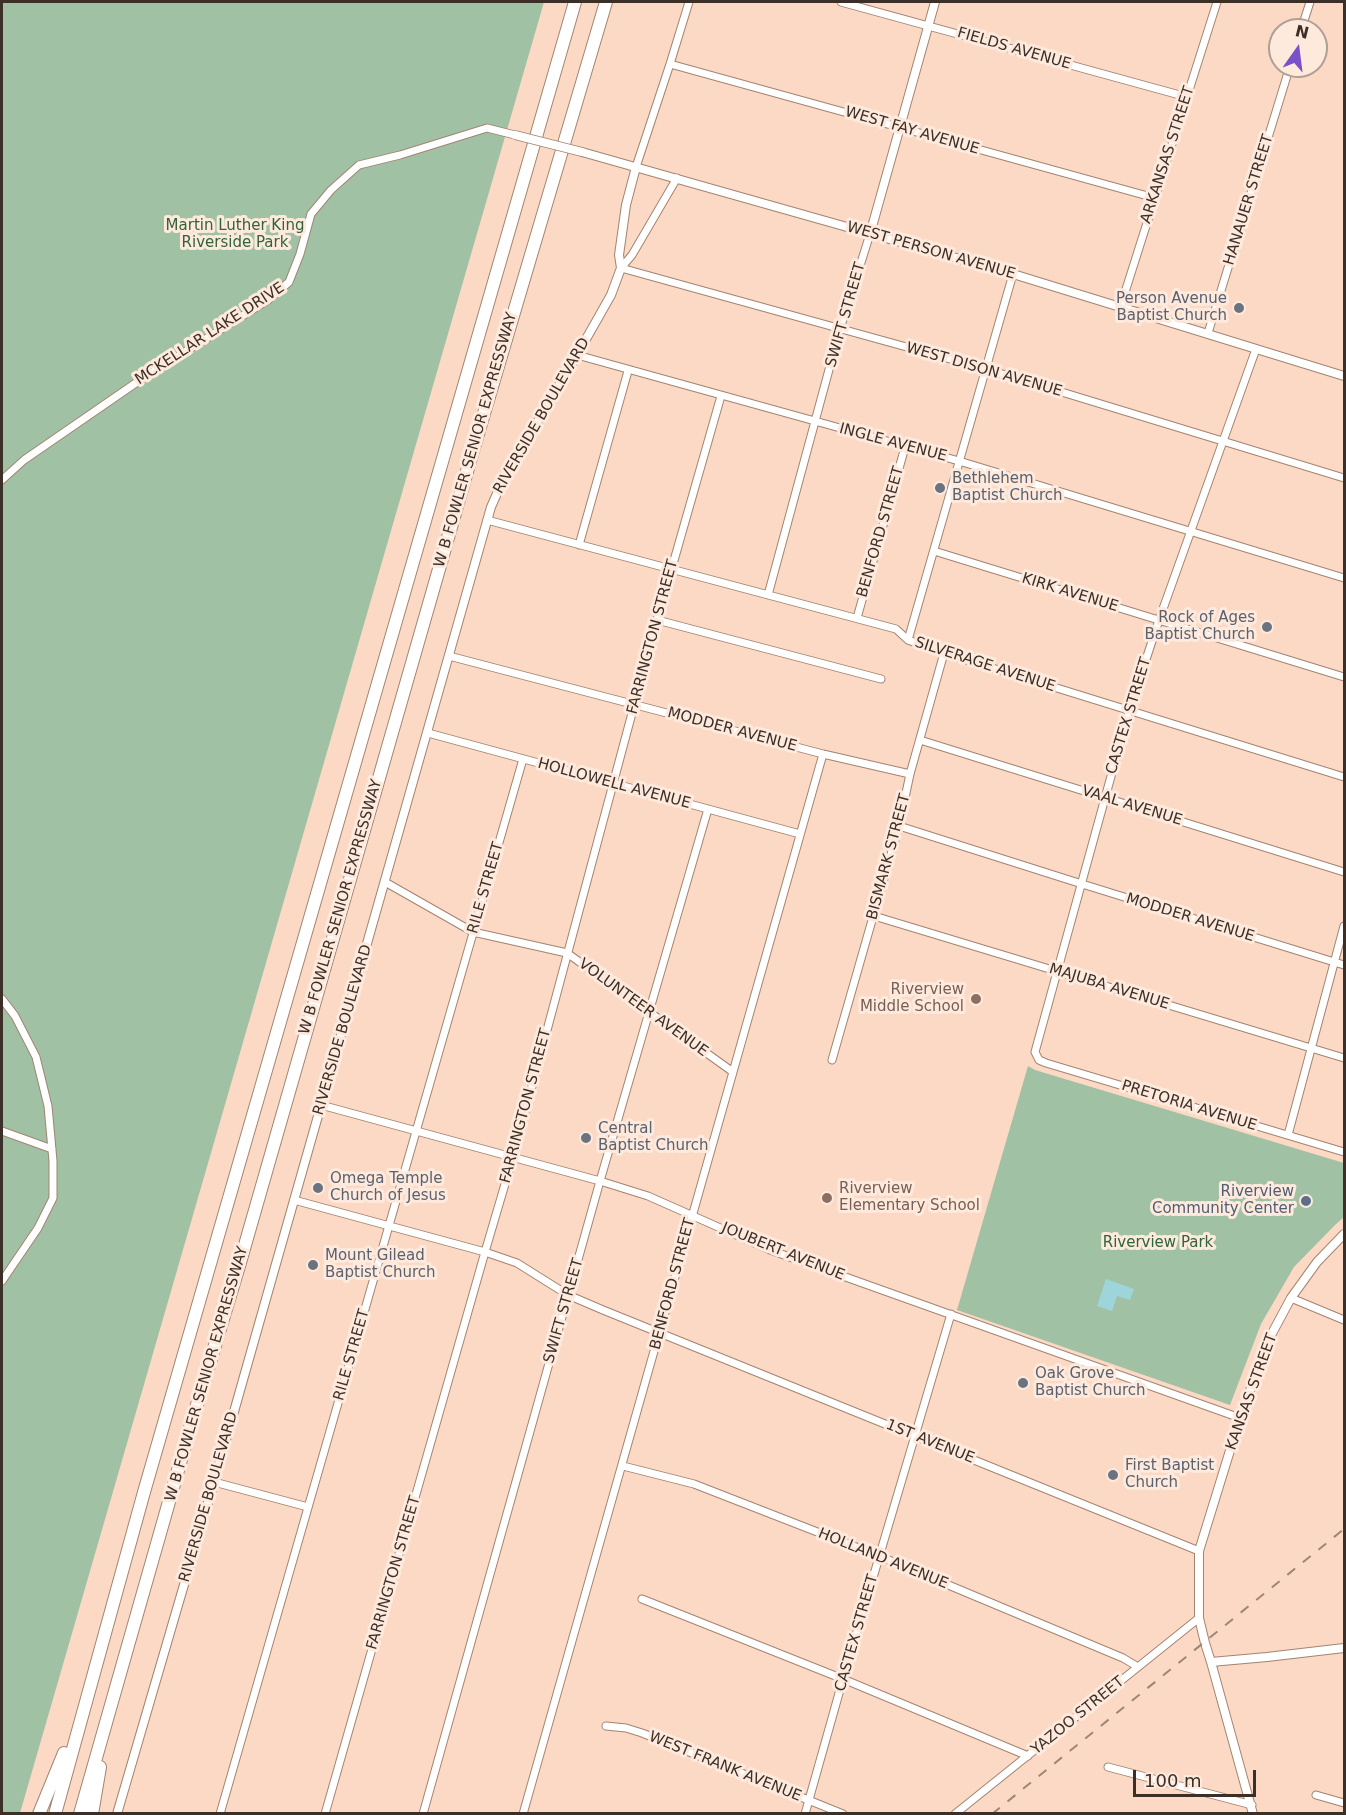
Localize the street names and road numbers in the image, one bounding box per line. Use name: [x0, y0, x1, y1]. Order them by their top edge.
street label: FIELDS AVENUE: [955, 24, 1073, 74]
street label: ARKANSAS STREET: [1137, 84, 1199, 226]
street label: WEST FAY AVENUE: [843, 103, 981, 159]
street label: HANAUER STREET: [1221, 132, 1277, 268]
street label: WEST PERSON AVENUE: [845, 218, 1017, 284]
street label: SWIFT STREET: [822, 260, 870, 370]
street label: MCKELLAR LAKE DRIVE: [132, 279, 288, 389]
street label: W B FOWLER SENIOR EXPRESSWAY: [431, 310, 521, 570]
street label: RIVERSIDE BOULEVARD: [490, 335, 594, 497]
street label: WEST DISON AVENUE: [904, 339, 1064, 401]
street label: INGLE AVENUE: [837, 420, 949, 466]
street label: BENFORD STREET: [854, 464, 908, 600]
street label: FARRINGTON STREET: [624, 558, 682, 716]
street label: KIRK AVENUE: [1020, 570, 1120, 616]
street label: SILVERAGE AVENUE: [912, 634, 1058, 696]
street label: CASTEX STREET: [1103, 655, 1155, 777]
street label: MODDER AVENUE: [665, 704, 799, 756]
street label: HOLLOWELL AVENUE: [536, 755, 692, 813]
street label: W B FOWLER SENIOR EXPRESSWAY: [296, 777, 386, 1037]
street label: VAAL AVENUE: [1080, 782, 1184, 830]
street label: BISMARK STREET: [864, 792, 914, 922]
street label: RILE STREET: [464, 840, 508, 936]
street label: MODDER AVENUE: [1124, 890, 1256, 946]
street label: RIVERSIDE BOULEVARD: [310, 942, 376, 1118]
street label: VOLUNTEER AVENUE: [575, 955, 711, 1061]
street label: MAJUBA AVENUE: [1047, 960, 1171, 1014]
street label: FARRINGTON STREET: [497, 1027, 555, 1185]
street label: PRETORIA AVENUE: [1119, 1077, 1259, 1135]
street label: BENFORD STREET: [647, 1216, 699, 1352]
street label: JOUBERT AVENUE: [719, 1219, 847, 1285]
street label: W B FOWLER SENIOR EXPRESSWAY: [162, 1244, 252, 1504]
street label: SWIFT STREET: [540, 1256, 588, 1366]
street label: RILE STREET: [330, 1307, 374, 1403]
street label: KANSAS STREET: [1223, 1331, 1281, 1453]
street label: RIVERSIDE BOULEVARD: [176, 1409, 242, 1585]
street label: 1ST AVENUE: [883, 1416, 977, 1468]
street label: FARRINGTON STREET: [363, 1494, 425, 1652]
street label: HOLLAND AVENUE: [815, 1525, 951, 1593]
street label: CASTEX STREET: [832, 1572, 882, 1694]
street label: YAZOO STREET: [1028, 1673, 1128, 1759]
street label: WEST FRANK AVENUE: [646, 1728, 804, 1806]

